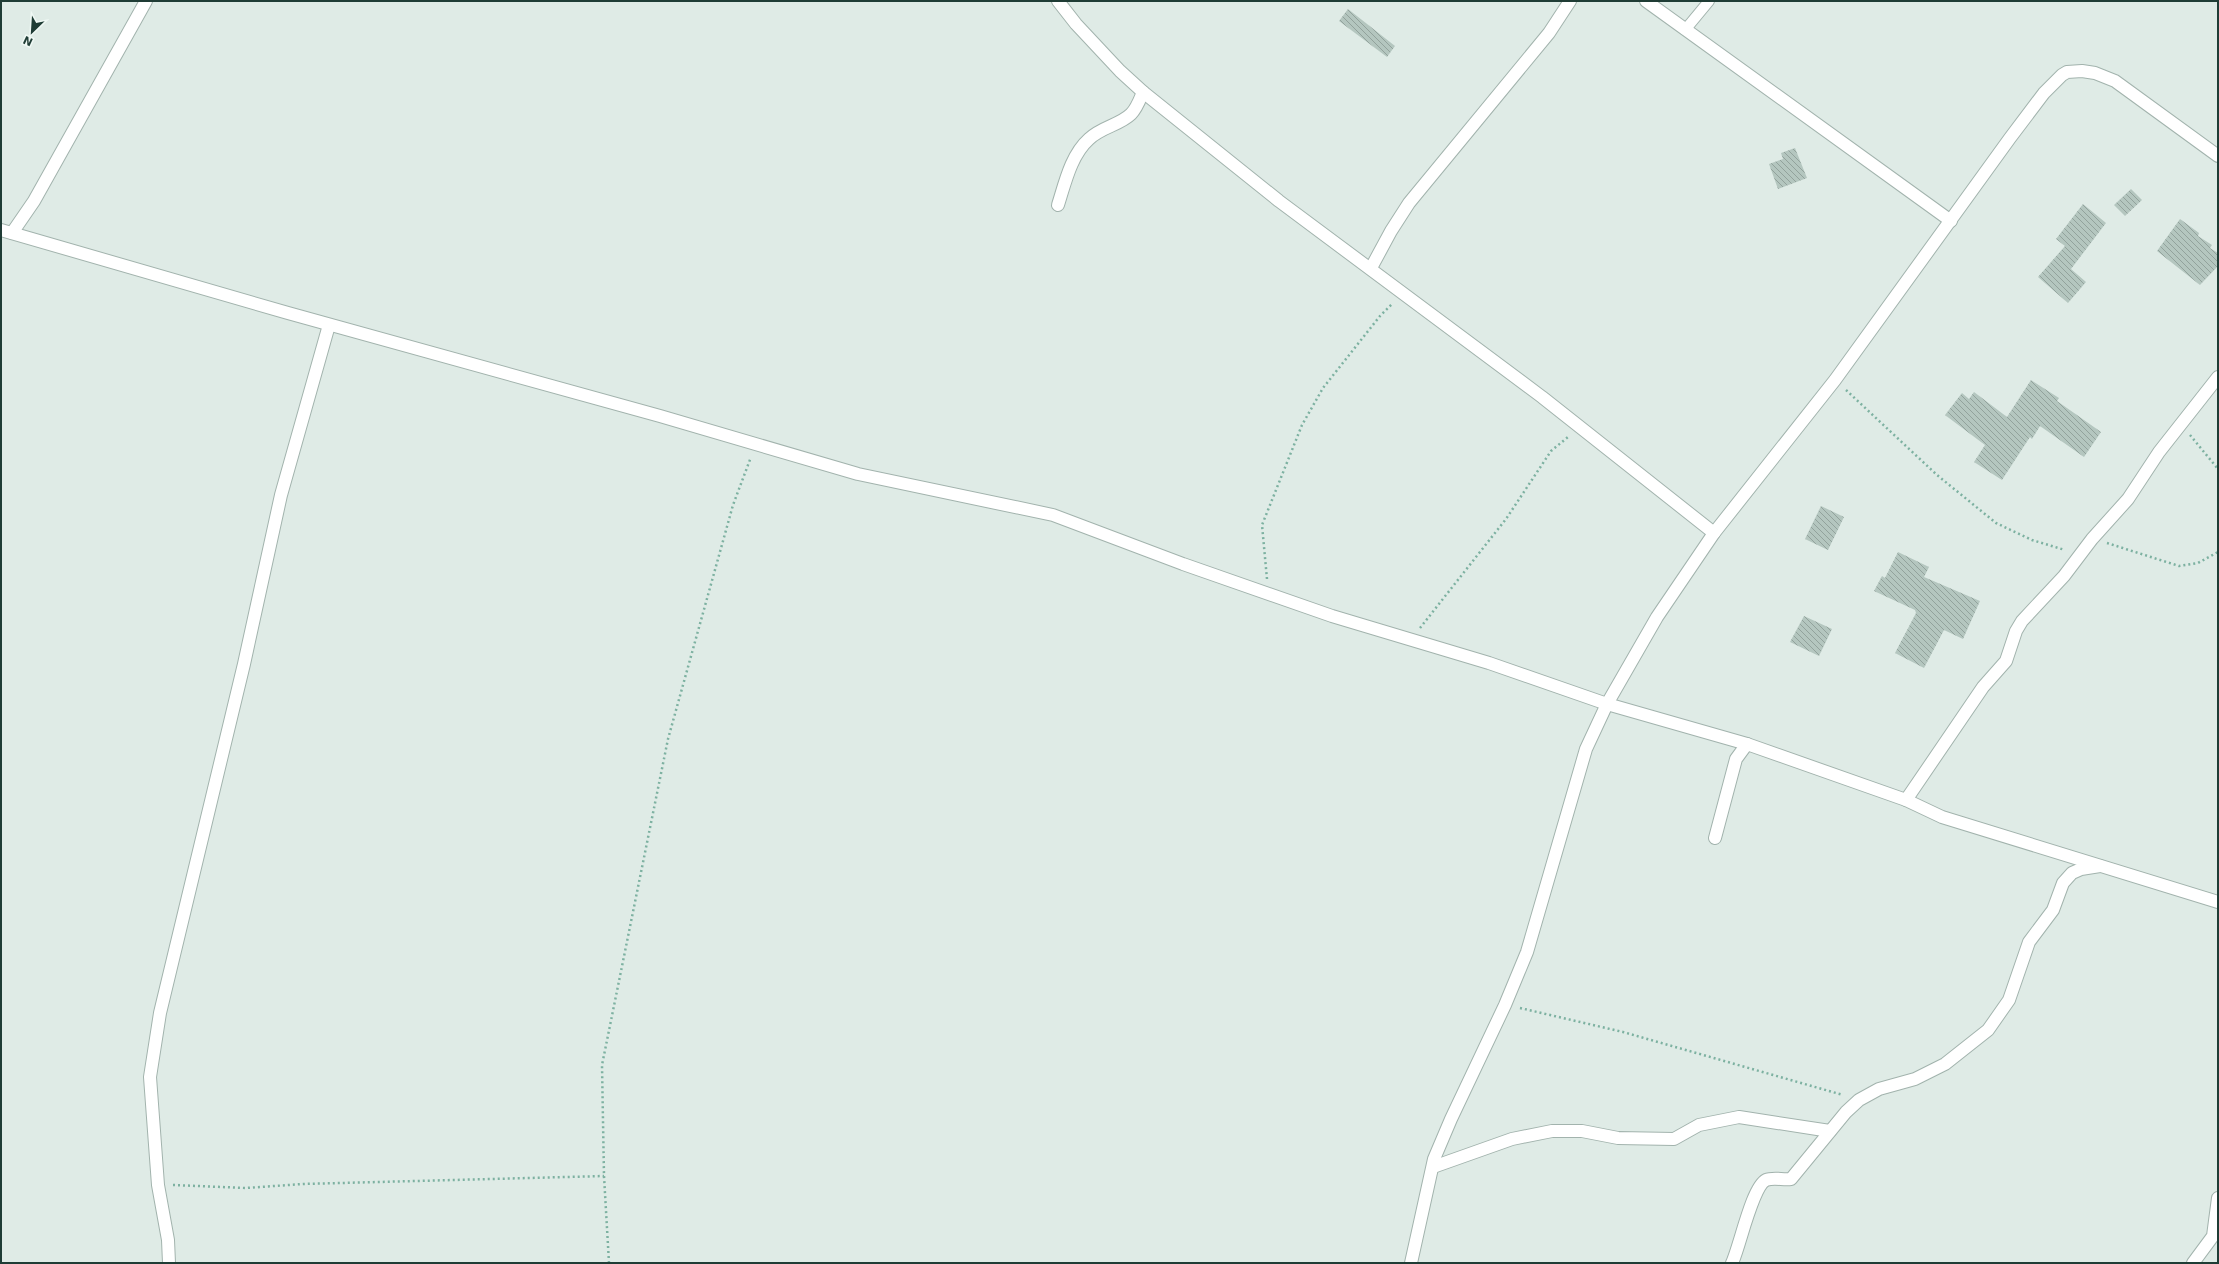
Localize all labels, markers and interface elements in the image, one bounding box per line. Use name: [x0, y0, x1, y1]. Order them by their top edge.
north arrow: [12, 12, 52, 52]
text: N: [21, 33, 35, 48]

